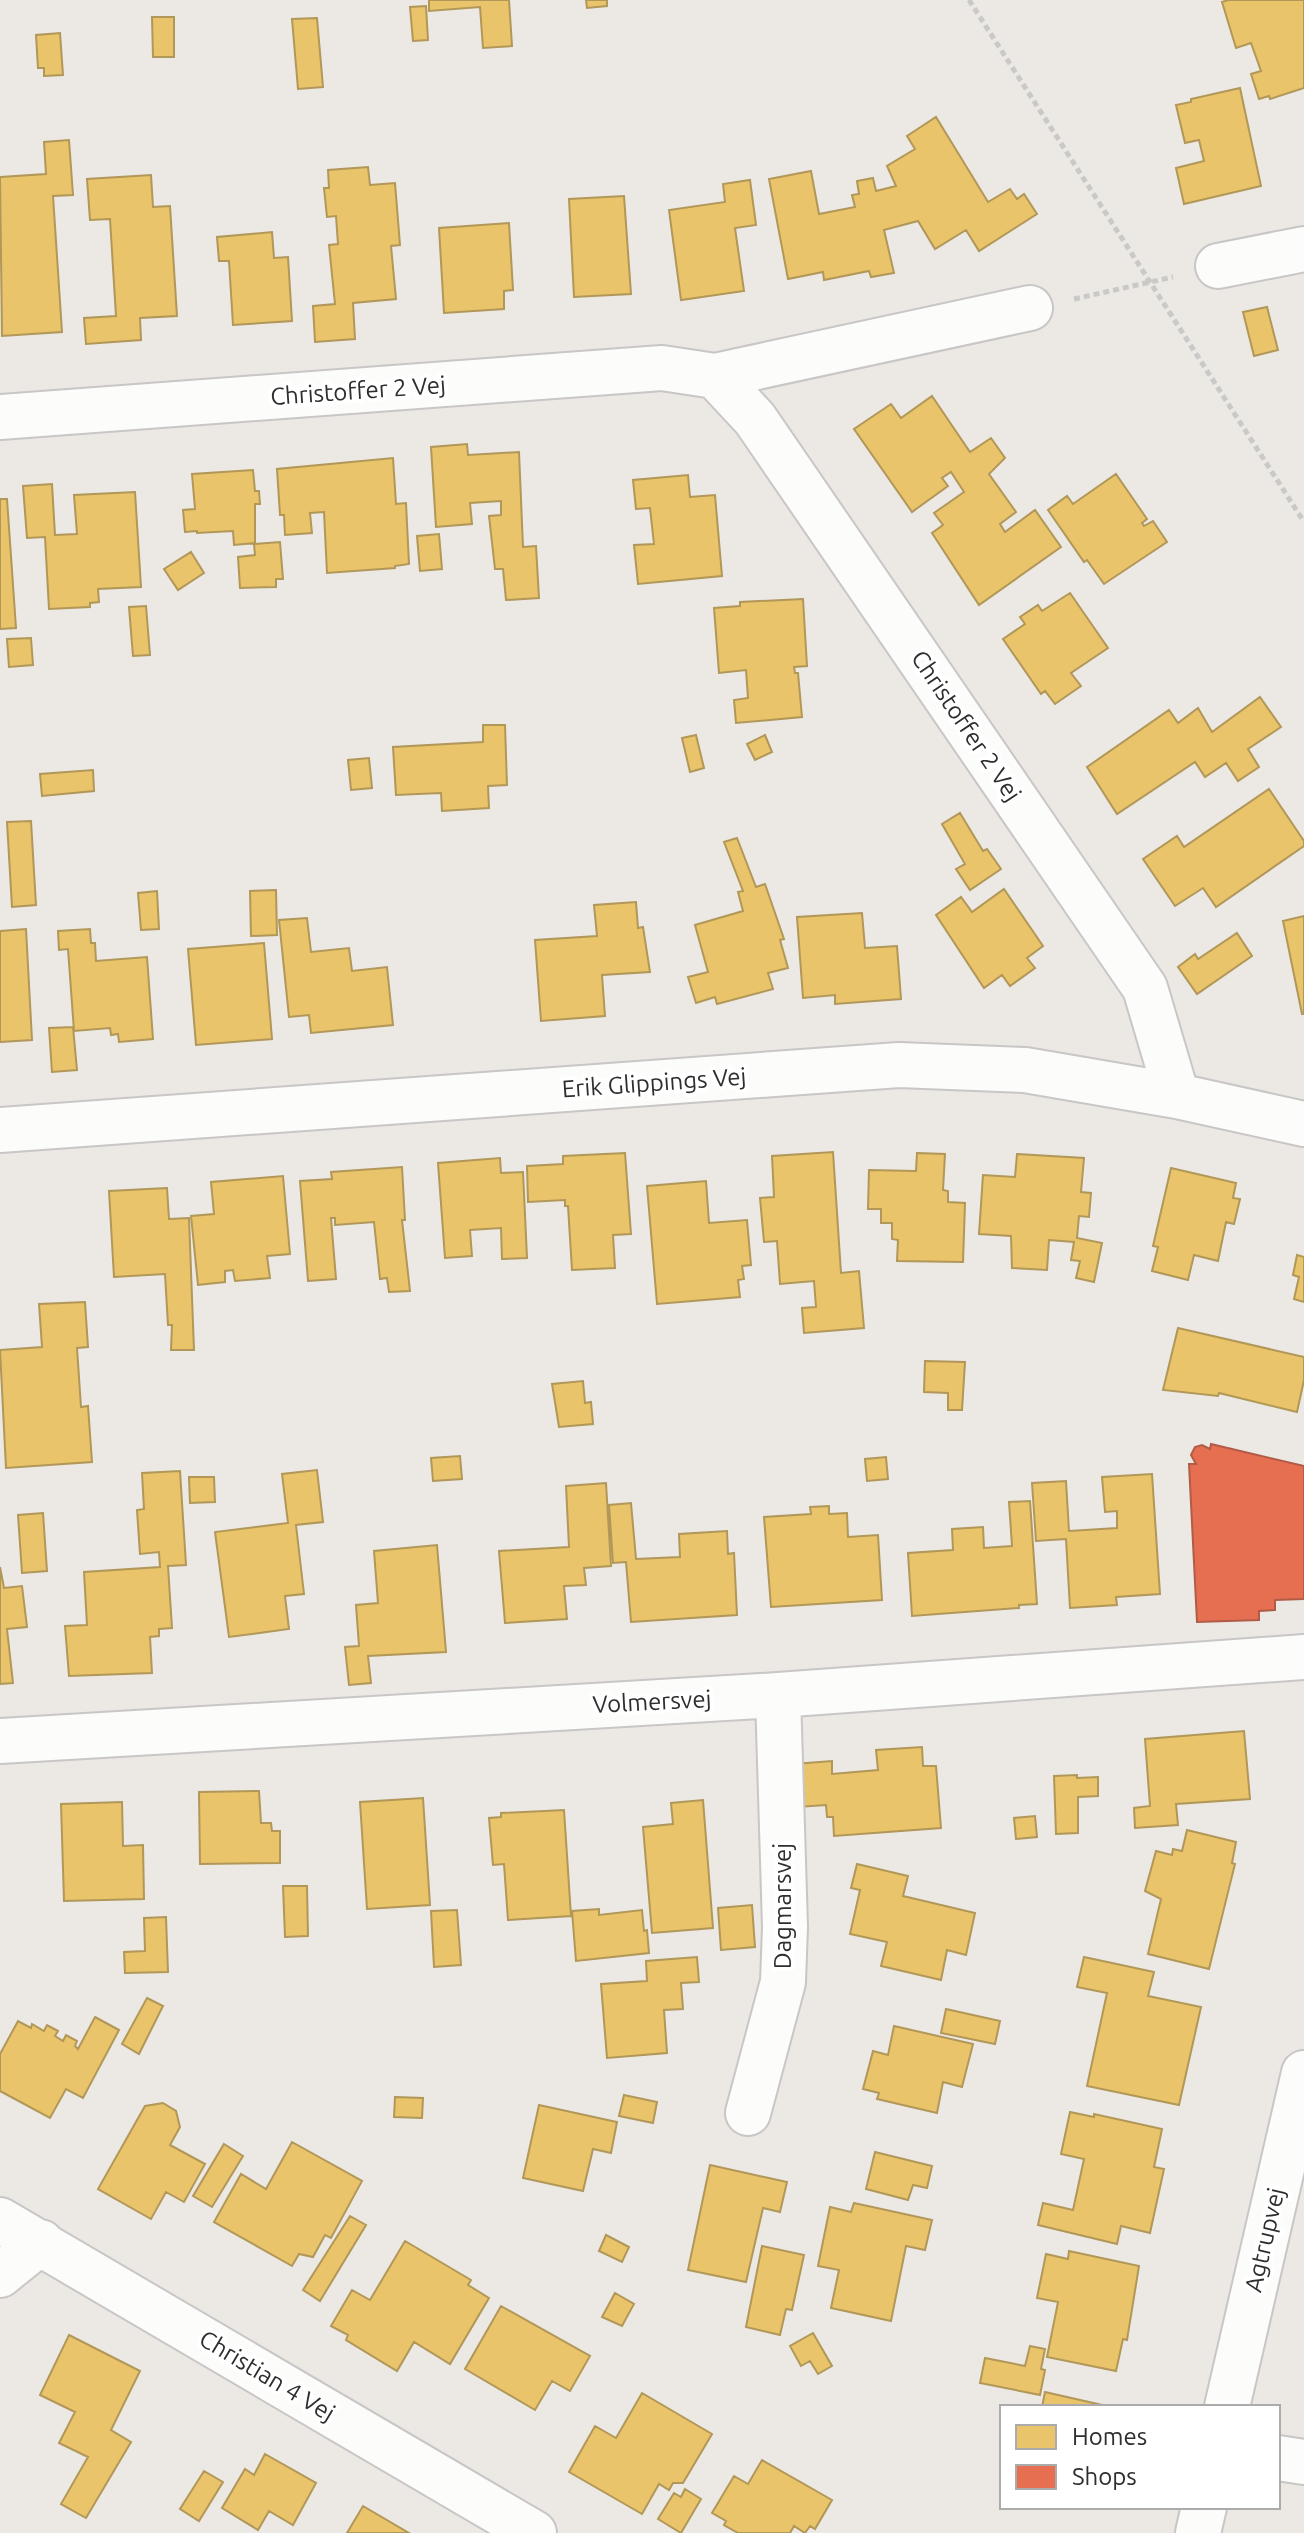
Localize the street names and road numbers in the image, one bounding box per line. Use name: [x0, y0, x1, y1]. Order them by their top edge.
street label: Christoffer 2 Vej: [269, 371, 447, 410]
street label: Christoffer 2 Vej: [906, 645, 1027, 806]
street label: Erik Glippings Vej: [561, 1063, 747, 1102]
street label: Volmersvej: [592, 1685, 712, 1718]
street label: Dagmarsvej: [769, 1843, 796, 1969]
street label: Agtrupvej: [1239, 2185, 1290, 2295]
street label: Christian 4 Vej: [195, 2325, 340, 2427]

